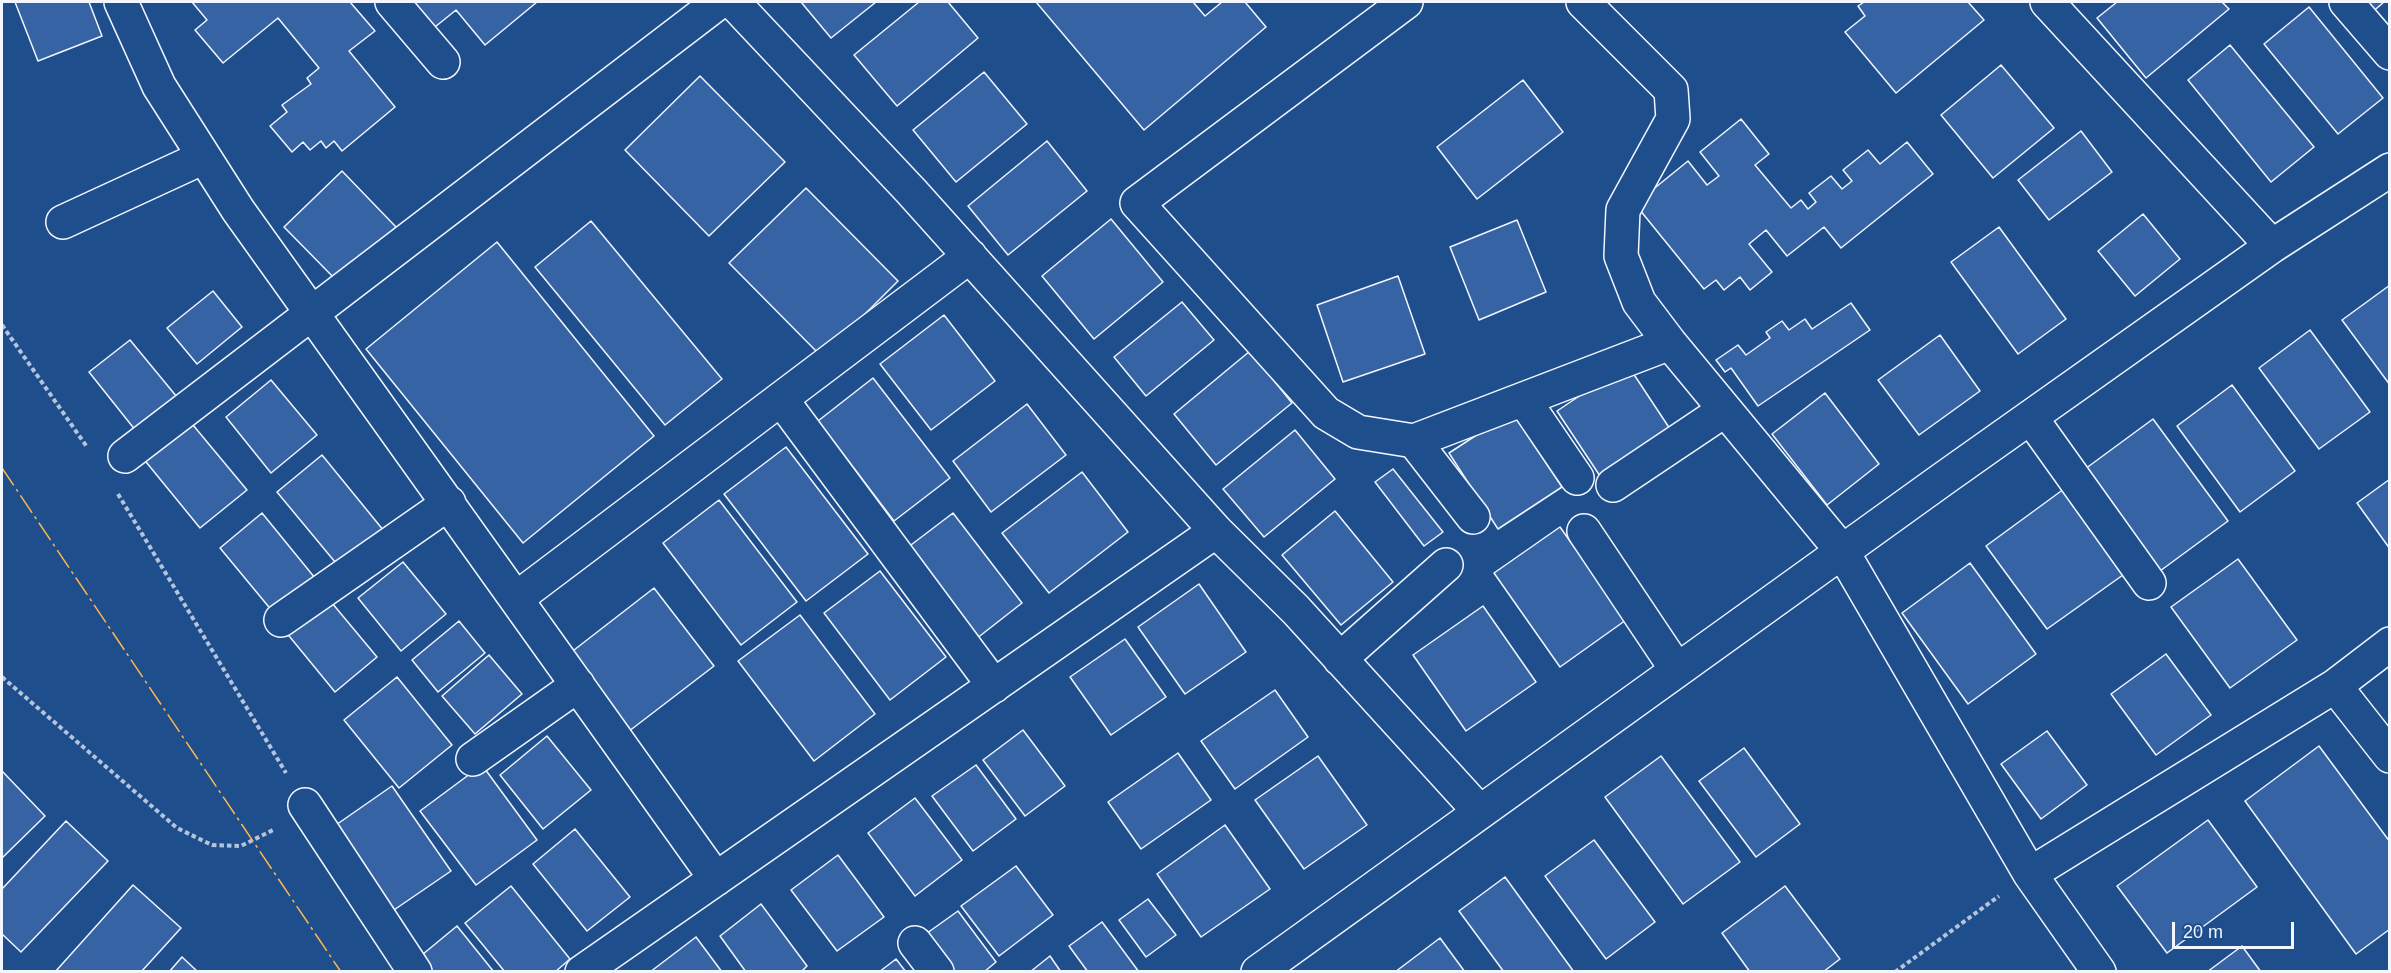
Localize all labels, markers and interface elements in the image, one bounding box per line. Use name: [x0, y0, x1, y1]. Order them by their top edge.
scale bar: [2175, 910, 2296, 948]
text: 20 m: [2183, 922, 2223, 942]

